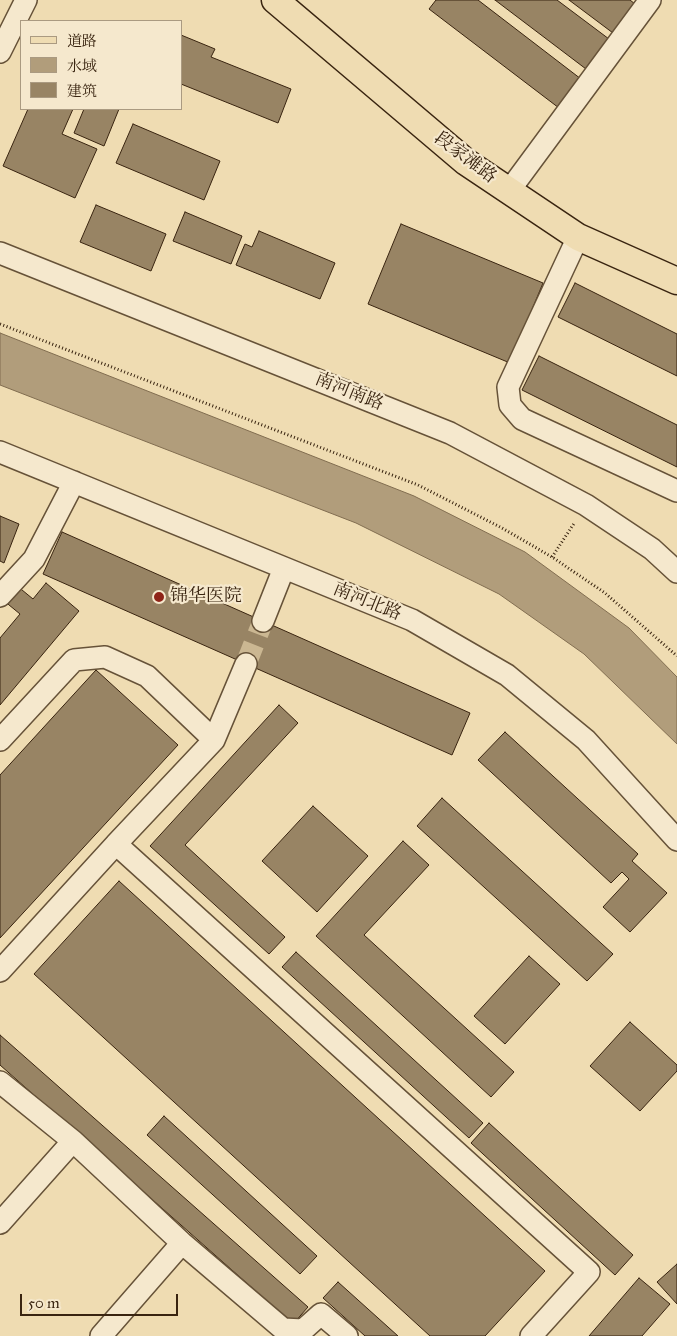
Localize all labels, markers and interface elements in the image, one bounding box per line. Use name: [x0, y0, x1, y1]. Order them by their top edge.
legend: [20, 20, 182, 110]
text: 道路: [67, 32, 97, 50]
text: 水域: [67, 57, 97, 75]
text: 建筑: [67, 82, 97, 100]
street label: 段家滩路: [430, 128, 500, 188]
street label: 南河南路: [312, 369, 386, 415]
street label: 南河北路: [330, 579, 404, 625]
place label: 锦华医院: [170, 586, 242, 608]
marker: 锦华医院: [152, 590, 166, 604]
scale bar: [22, 1284, 180, 1316]
text: 50 m: [28, 1294, 60, 1312]

